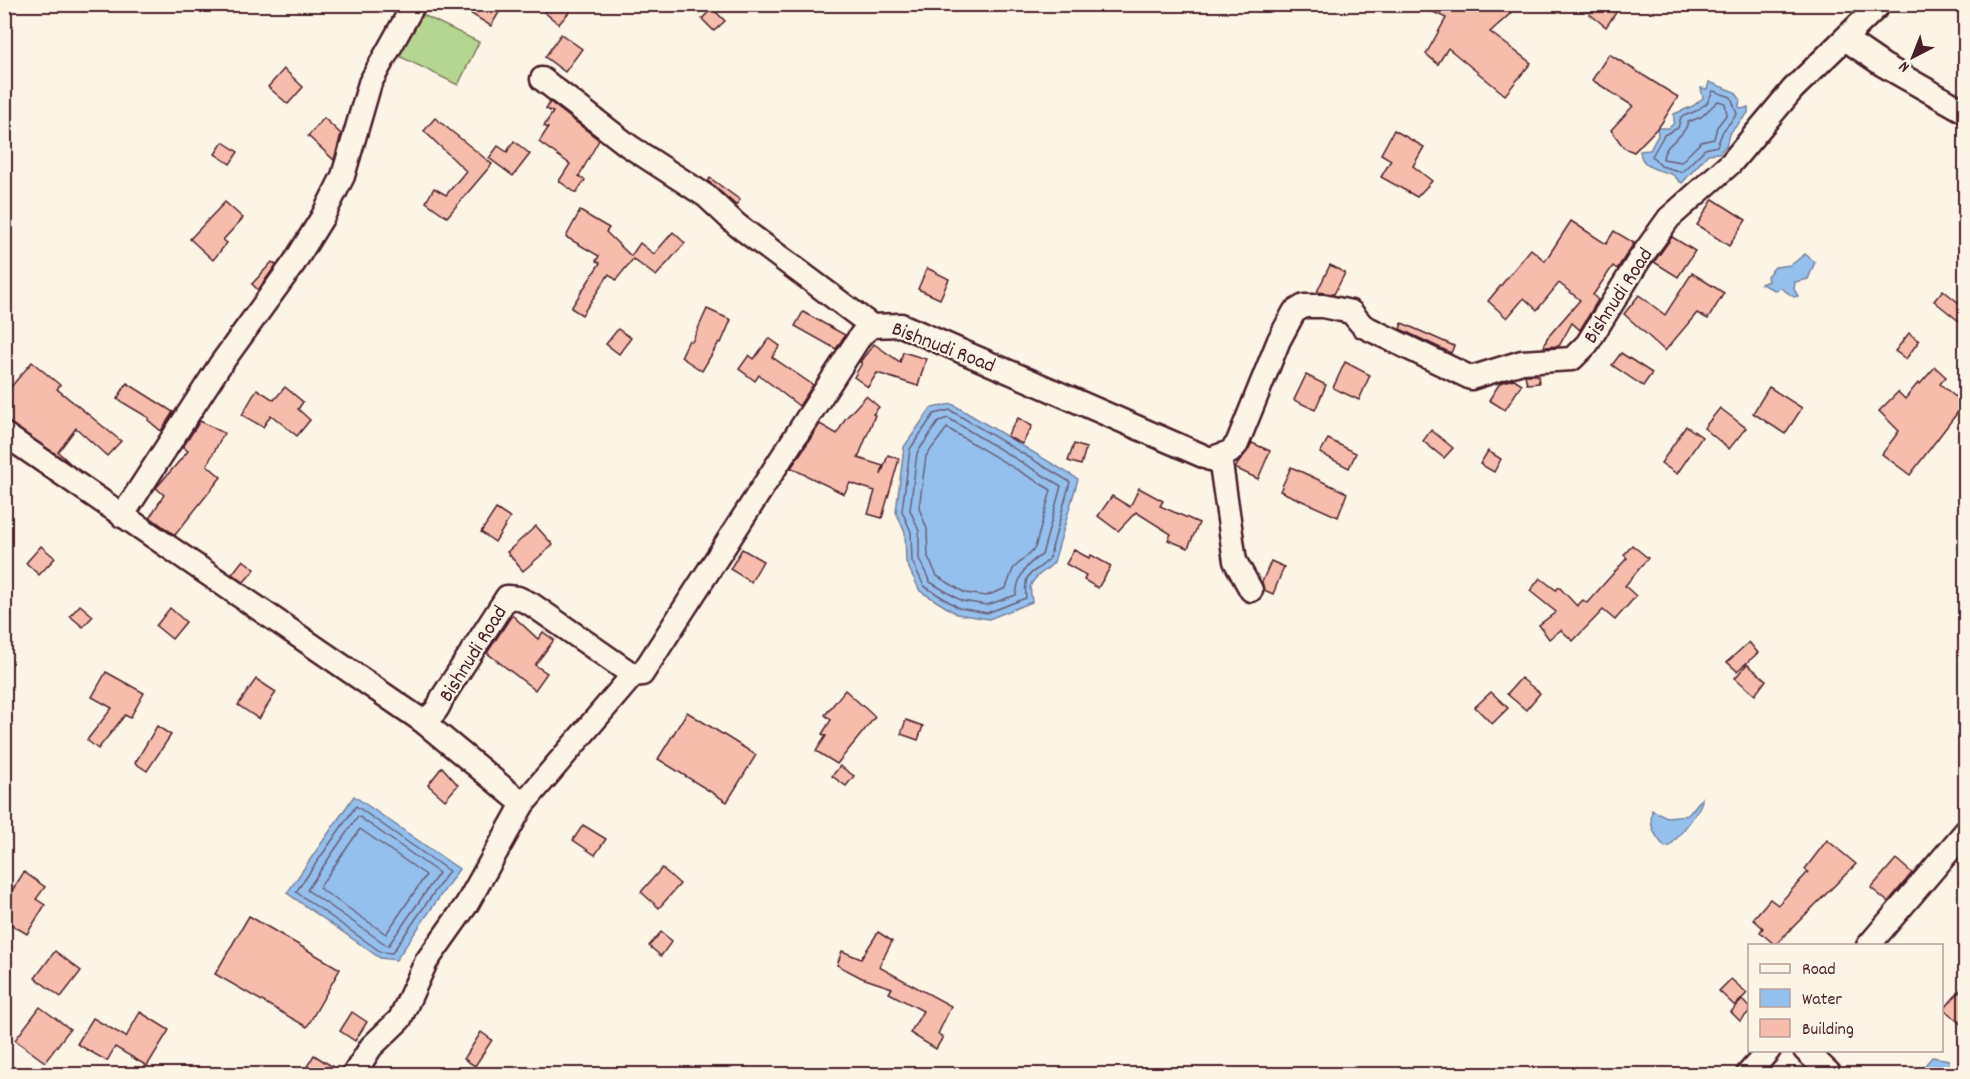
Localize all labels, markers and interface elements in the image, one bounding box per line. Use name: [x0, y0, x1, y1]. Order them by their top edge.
north arrow: [1883, 27, 1943, 87]
text: N: [1894, 55, 1915, 77]
street label: Bishnudi Road: [1577, 243, 1662, 350]
street label: Bishnudi Road: [887, 315, 999, 382]
street label: Bishnudi Road: [433, 601, 516, 709]
legend: [1748, 944, 1943, 1052]
text: Road: [1802, 958, 1836, 983]
text: Water: [1802, 988, 1842, 1013]
text: Building: [1802, 1018, 1854, 1043]

